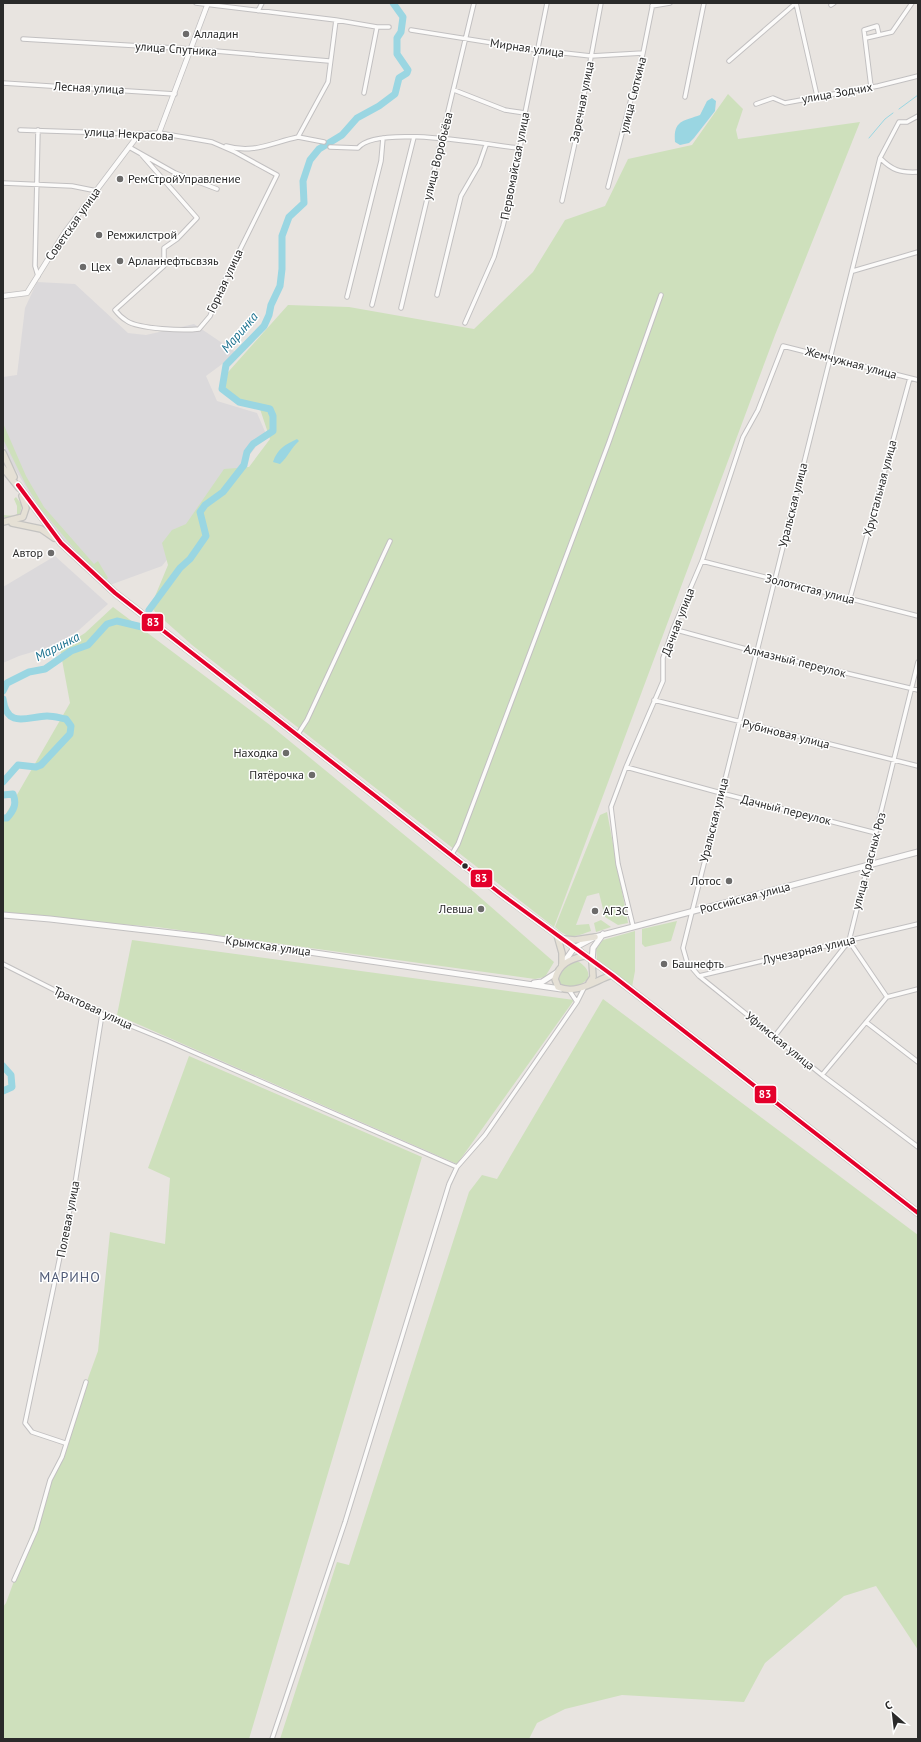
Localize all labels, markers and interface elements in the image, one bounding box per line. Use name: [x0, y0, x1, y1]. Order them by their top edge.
place label: Алладин: [194, 26, 239, 41]
marker: Алладин: [181, 29, 191, 39]
street label: Мирная улица: [489, 35, 565, 60]
street label: улица Спутника: [135, 38, 218, 59]
street label: улица Сюткина: [616, 55, 649, 135]
street label: Заречная улица: [566, 60, 597, 144]
street label: Лесная улица: [52, 78, 125, 97]
street label: улица Зодчих: [800, 79, 874, 106]
street label: улица Воробьёва: [419, 110, 456, 201]
street label: Первомайская улица: [497, 111, 532, 221]
street label: улица Некрасова: [84, 124, 174, 143]
place label: РемСтройУправление: [128, 171, 241, 186]
marker: РемСтройУправление: [115, 174, 125, 184]
street label: Советская улица: [42, 184, 103, 263]
place label: Ремжилстрой: [107, 227, 177, 242]
marker: Ремжилстрой: [94, 230, 104, 240]
street label: Горная улица: [203, 246, 246, 315]
place label: Арланнефтьсвзяь: [128, 253, 219, 268]
marker: Арланнефтьсвзяь: [115, 256, 125, 266]
place label: Цех: [91, 259, 111, 274]
marker: Цех: [78, 262, 88, 272]
water label: Маринка: [217, 308, 262, 356]
street label: Жемчужная улица: [803, 343, 899, 382]
street label: Хрустальная улица: [859, 438, 900, 537]
street label: Уральская улица: [775, 461, 810, 549]
place label: Автор: [12, 545, 43, 560]
marker: Автор: [46, 548, 56, 558]
street label: Золотистая улица: [764, 570, 857, 607]
street label: Дачная улица: [658, 586, 697, 658]
line badge: 83: [141, 613, 164, 632]
text: 83: [147, 615, 159, 629]
water label: Маринка: [32, 628, 83, 665]
street label: Алмазный переулок: [743, 641, 848, 681]
street label: Рубиновая улица: [741, 715, 831, 752]
place label: Находка: [234, 745, 278, 760]
marker: Находка: [281, 748, 291, 758]
place label: Пятёрочка: [249, 767, 304, 782]
marker: Пятёрочка: [307, 770, 317, 780]
street label: Уральская улица: [696, 776, 731, 864]
street label: Дачный переулок: [739, 791, 833, 828]
street label: улица Красных Роз: [848, 810, 889, 911]
unlabelled marker: [460, 861, 470, 871]
line badge: 83: [470, 869, 493, 888]
text: 83: [475, 871, 487, 885]
place label: Лотос: [690, 873, 722, 888]
marker: Лотос: [724, 876, 734, 886]
street label: Российская улица: [698, 878, 792, 917]
place label: Левша: [438, 901, 473, 916]
place label: АГЗС: [603, 903, 629, 918]
marker: Левша: [476, 904, 486, 914]
marker: АГЗС: [590, 906, 600, 916]
street label: Крымская улица: [224, 932, 312, 959]
street label: Лучезарная улица: [760, 932, 857, 968]
place label: Башнефть: [672, 956, 725, 971]
marker: Башнефть: [659, 959, 669, 969]
street label: Трактовая улица: [51, 983, 135, 1033]
street label: Уфимская улица: [743, 1008, 818, 1073]
line badge: 83: [754, 1085, 777, 1104]
text: 83: [759, 1087, 771, 1101]
street label: Полевая улица: [53, 1179, 82, 1259]
district label: МАРИНО: [39, 1268, 101, 1286]
north arrow: [873, 1694, 913, 1734]
text: С: [882, 1698, 894, 1713]

